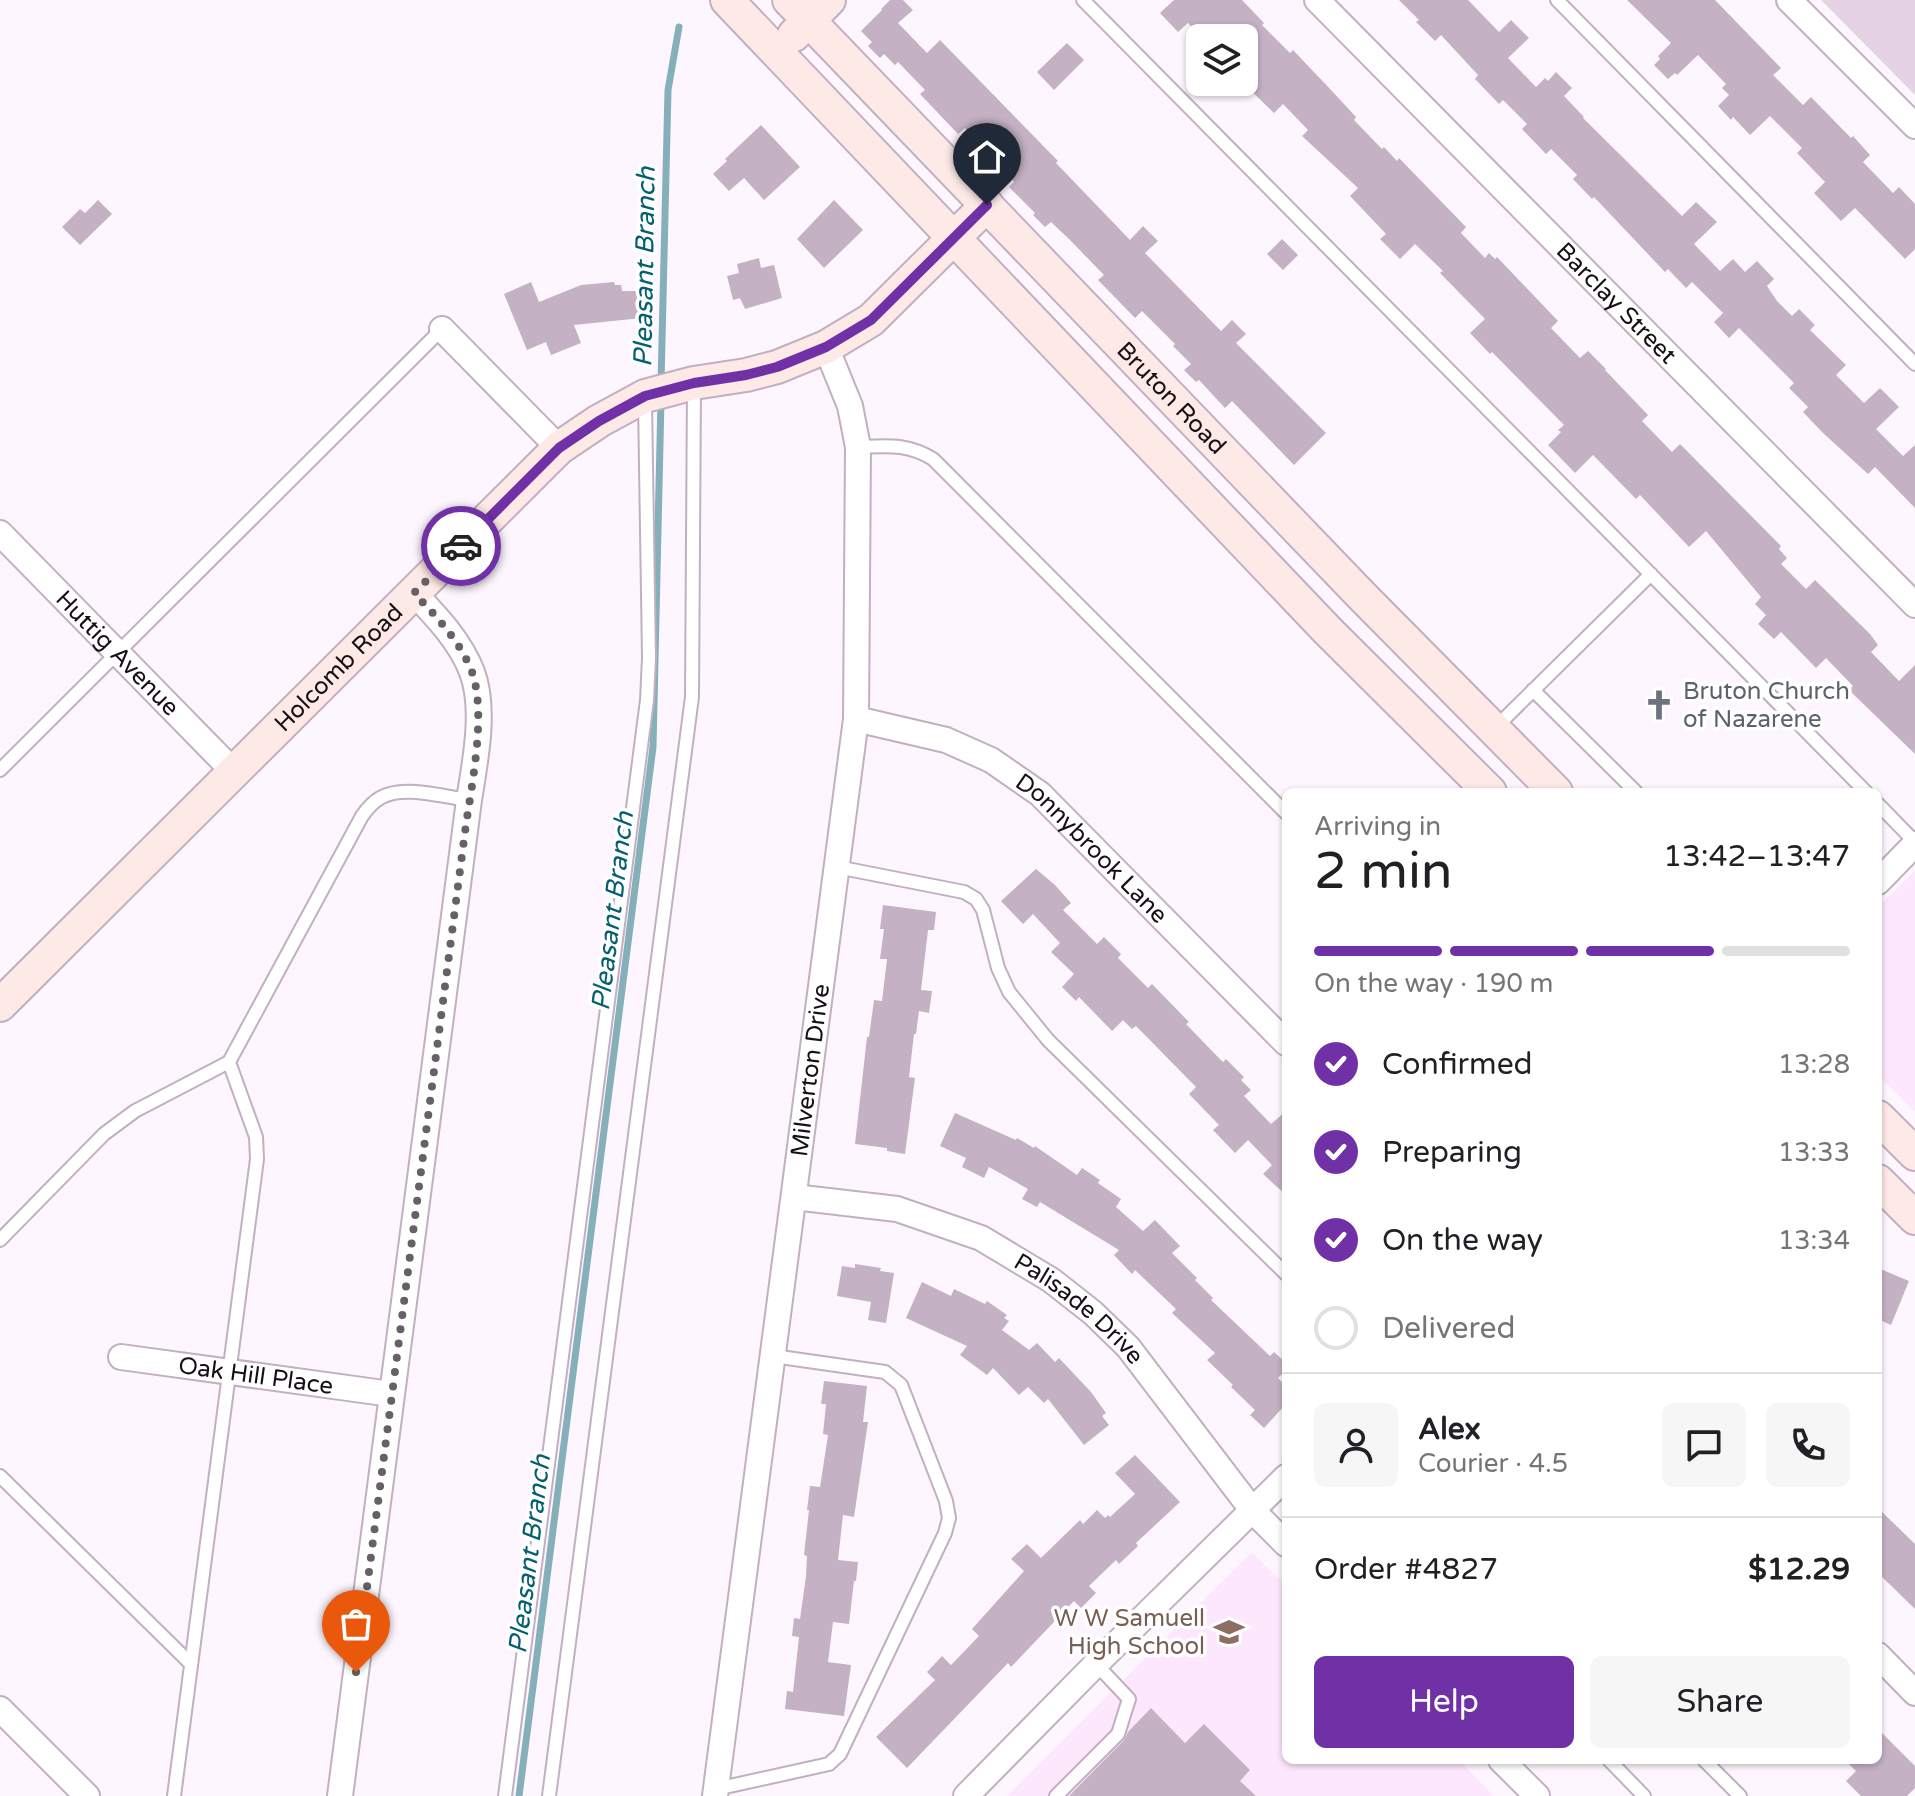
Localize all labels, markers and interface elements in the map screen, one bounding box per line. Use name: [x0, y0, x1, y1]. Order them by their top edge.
map controls: [1186, 24, 1258, 96]
button: layers: [1186, 24, 1258, 96]
pin: [953, 123, 1021, 205]
icon: home: [965, 135, 1009, 179]
water label: Pleasant Branch: [627, 165, 662, 367]
street label: Barclay Street: [1550, 237, 1682, 370]
street label: Bruton Road: [1110, 336, 1232, 461]
courier: [421, 506, 501, 586]
icon: car: [439, 524, 483, 568]
street label: Huttig Avenue: [49, 585, 185, 722]
street label: Holcomb Road: [269, 598, 409, 738]
place label: Bruton Church of Nazarene: [1683, 677, 1850, 734]
church icon: Bruton Church of Nazarene: [1642, 688, 1676, 722]
street label: Donnybrook Lane: [1010, 767, 1174, 930]
water label: Pleasant Branch: [585, 809, 640, 1012]
text: Arriving in: [1314, 811, 1441, 842]
text: 13:42–13:47: [1663, 838, 1850, 875]
text: 2 min: [1314, 840, 1453, 903]
text: On the way · 190 m: [1314, 968, 1553, 999]
street label: Milverton Drive: [785, 982, 836, 1158]
icon: check: [1314, 1042, 1358, 1086]
text: Confirmed: [1382, 1046, 1533, 1083]
text: 13:28: [1778, 1049, 1850, 1080]
icon: check: [1314, 1130, 1358, 1174]
text: Preparing: [1382, 1134, 1522, 1171]
text: 13:33: [1778, 1137, 1850, 1168]
icon: check: [1314, 1218, 1358, 1262]
text: On the way: [1382, 1222, 1543, 1259]
text: 13:34: [1778, 1225, 1850, 1256]
street label: Palisade Drive: [1009, 1247, 1150, 1370]
text: Delivered: [1382, 1310, 1516, 1347]
street label: Oak Hill Place: [176, 1351, 335, 1401]
button: person: [1314, 1403, 1398, 1487]
button: chat: [1662, 1403, 1746, 1487]
button: phone: [1766, 1403, 1850, 1487]
text: Alex: [1418, 1411, 1481, 1448]
text: Courier · 4.5: [1418, 1448, 1568, 1479]
water label: Pleasant Branch: [502, 1452, 557, 1655]
text: Order #4827: [1314, 1551, 1498, 1588]
text: $12.29: [1748, 1551, 1850, 1588]
pin: [322, 1590, 390, 1672]
icon: bag: [334, 1602, 378, 1646]
place label: W W Samuell High School: [1054, 1604, 1205, 1661]
school or university icon: W W Samuell High School: [1212, 1615, 1246, 1649]
button: Help: [1314, 1656, 1574, 1748]
button: Share: [1590, 1656, 1850, 1748]

